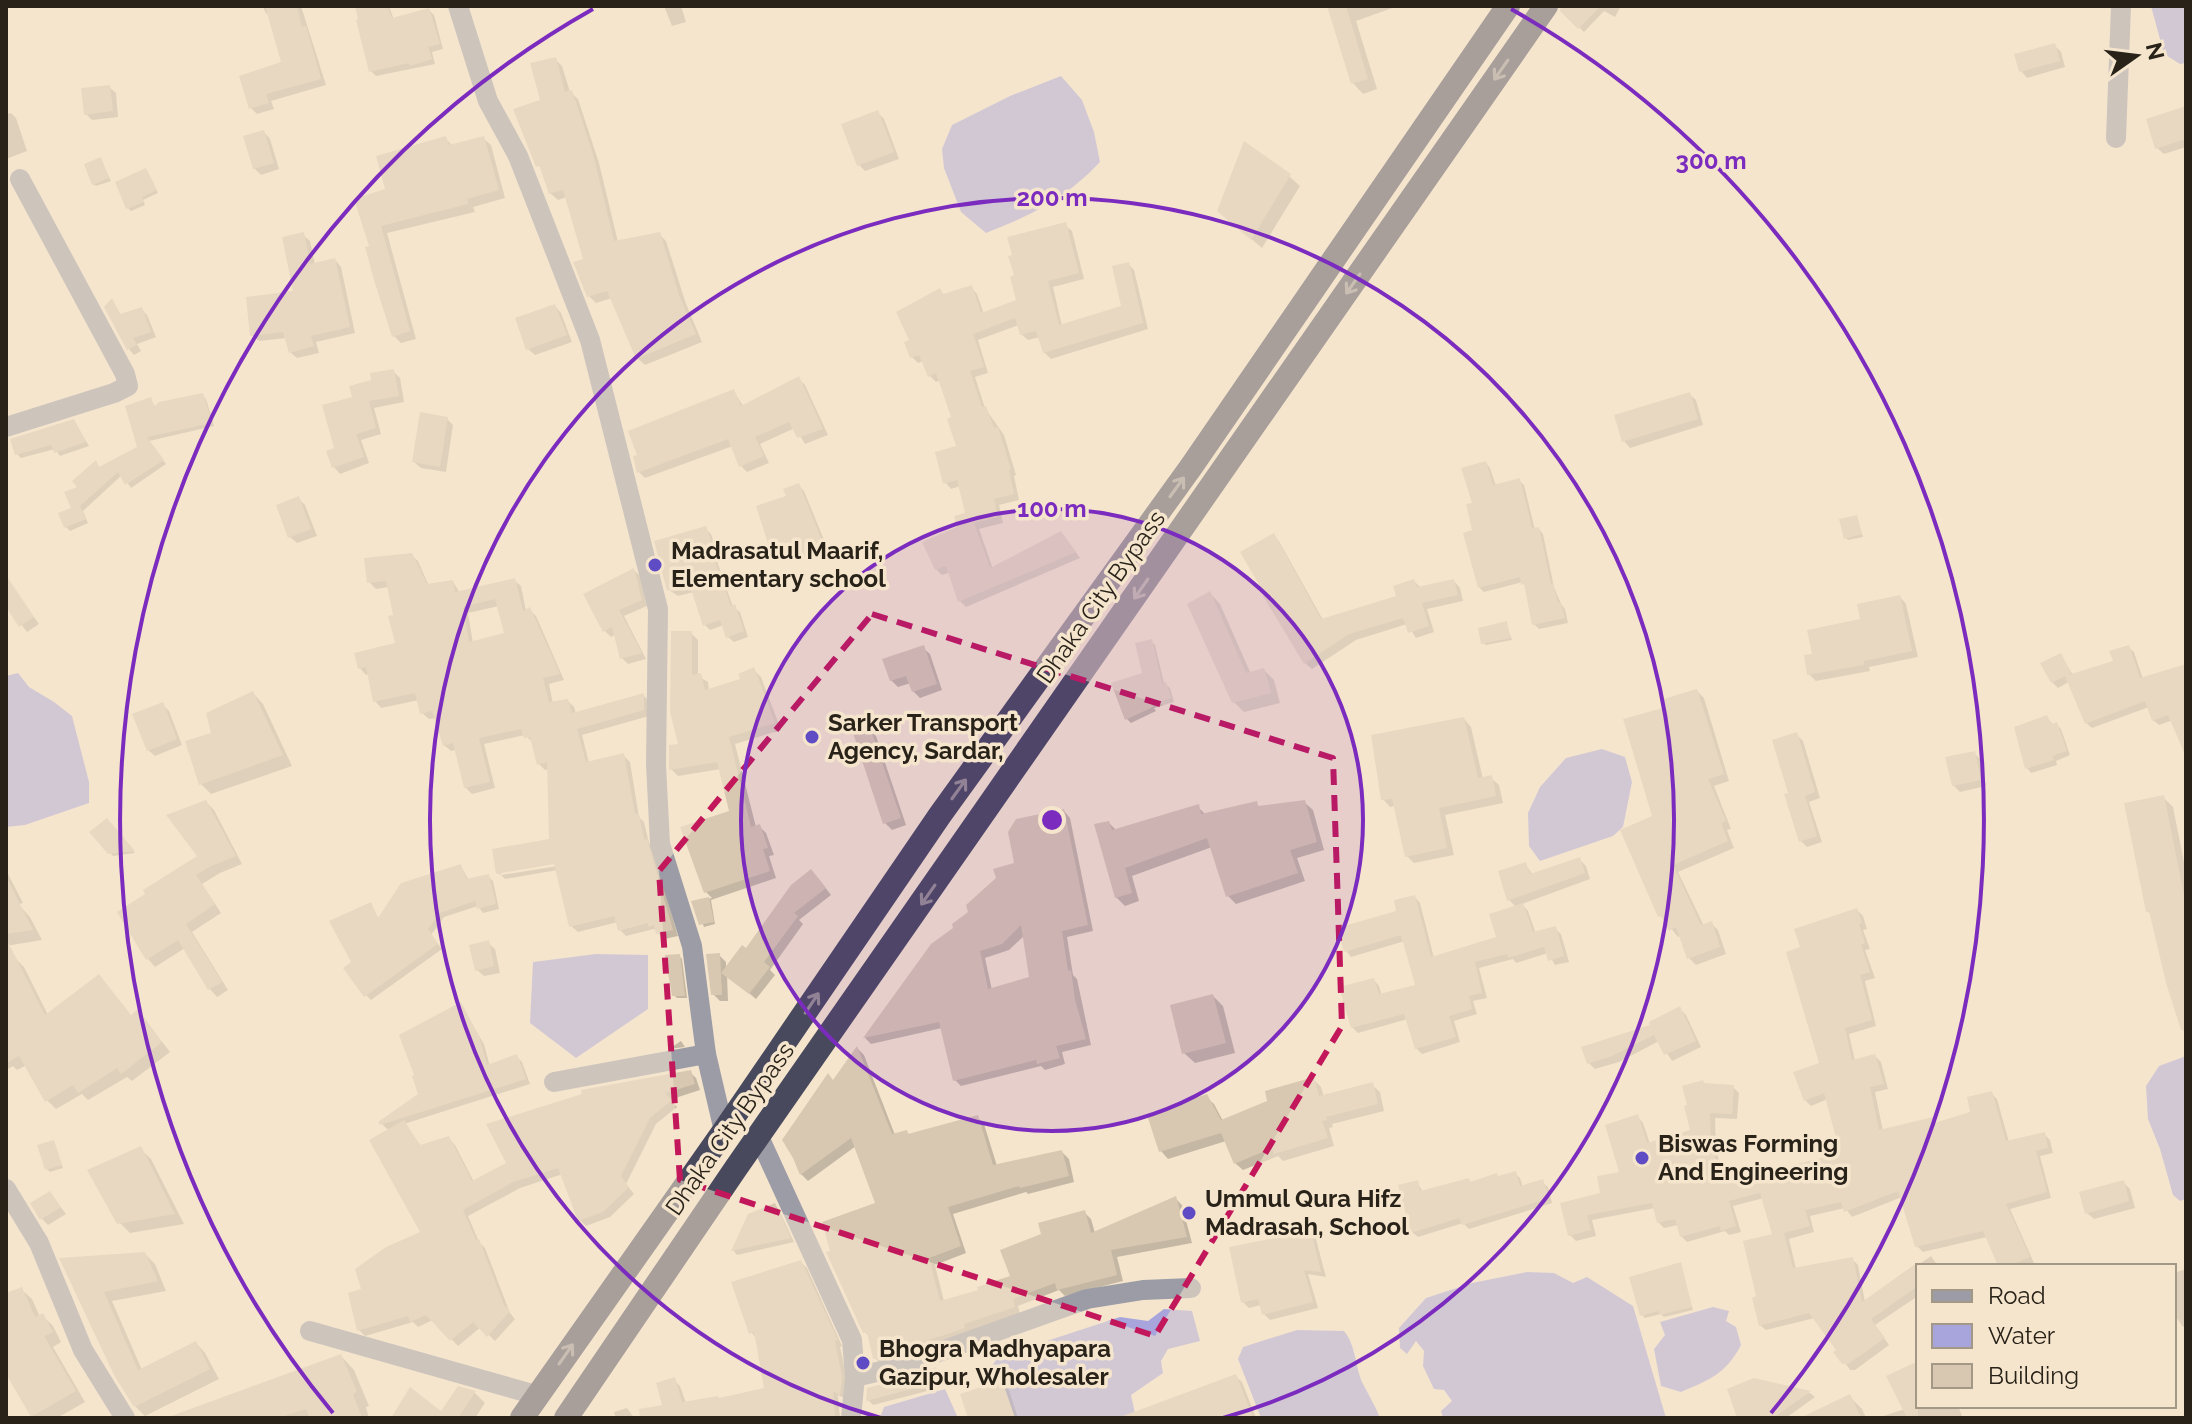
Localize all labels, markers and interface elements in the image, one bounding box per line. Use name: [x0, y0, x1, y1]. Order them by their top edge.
north arrow: [2096, 16, 2176, 96]
text: N: [2141, 40, 2170, 62]
one-way arrow: [1493, 59, 1509, 81]
text: 300 m: [1676, 146, 1746, 175]
text: 200 m: [1016, 183, 1088, 212]
one-way arrow: [1345, 272, 1361, 294]
one-way arrow: [1168, 477, 1185, 498]
text: 100 m: [1017, 494, 1087, 523]
street label: Dhaka City Bypass: [1030, 505, 1171, 689]
place label: Madrasatul Maarif, Elementary school: [671, 536, 886, 593]
marker: Madrasatul Maarif, Elementary school: [646, 556, 664, 574]
one-way arrow: [1133, 578, 1149, 600]
place label: Sarker Transport Agency, Sardar,: [828, 708, 1018, 765]
marker: Sarker Transport Agency, Sardar,: [803, 728, 821, 746]
one-way arrow: [950, 779, 967, 800]
centre of rings: [1038, 806, 1066, 834]
one-way arrow: [920, 883, 936, 905]
one-way arrow: [804, 993, 820, 1015]
street label: Dhaka City Bypass: [659, 1037, 800, 1221]
place label: Biswas Forming And Engineering: [1658, 1129, 1848, 1186]
marker: Biswas Forming And Engineering: [1633, 1149, 1651, 1167]
place label: Ummul Qura Hifz Madrasah, School: [1205, 1184, 1409, 1241]
marker: Ummul Qura Hifz Madrasah, School: [1180, 1204, 1198, 1222]
legend: [1916, 1264, 2176, 1408]
text: Road: [1988, 1281, 2046, 1310]
text: Water: [1988, 1321, 2056, 1350]
place label: Bhogra Madhyapara Gazipur, Wholesaler: [879, 1334, 1111, 1391]
one-way arrow: [558, 1343, 574, 1365]
marker: Bhogra Madhyapara Gazipur, Wholesaler: [854, 1354, 872, 1372]
text: Building: [1988, 1361, 2079, 1390]

